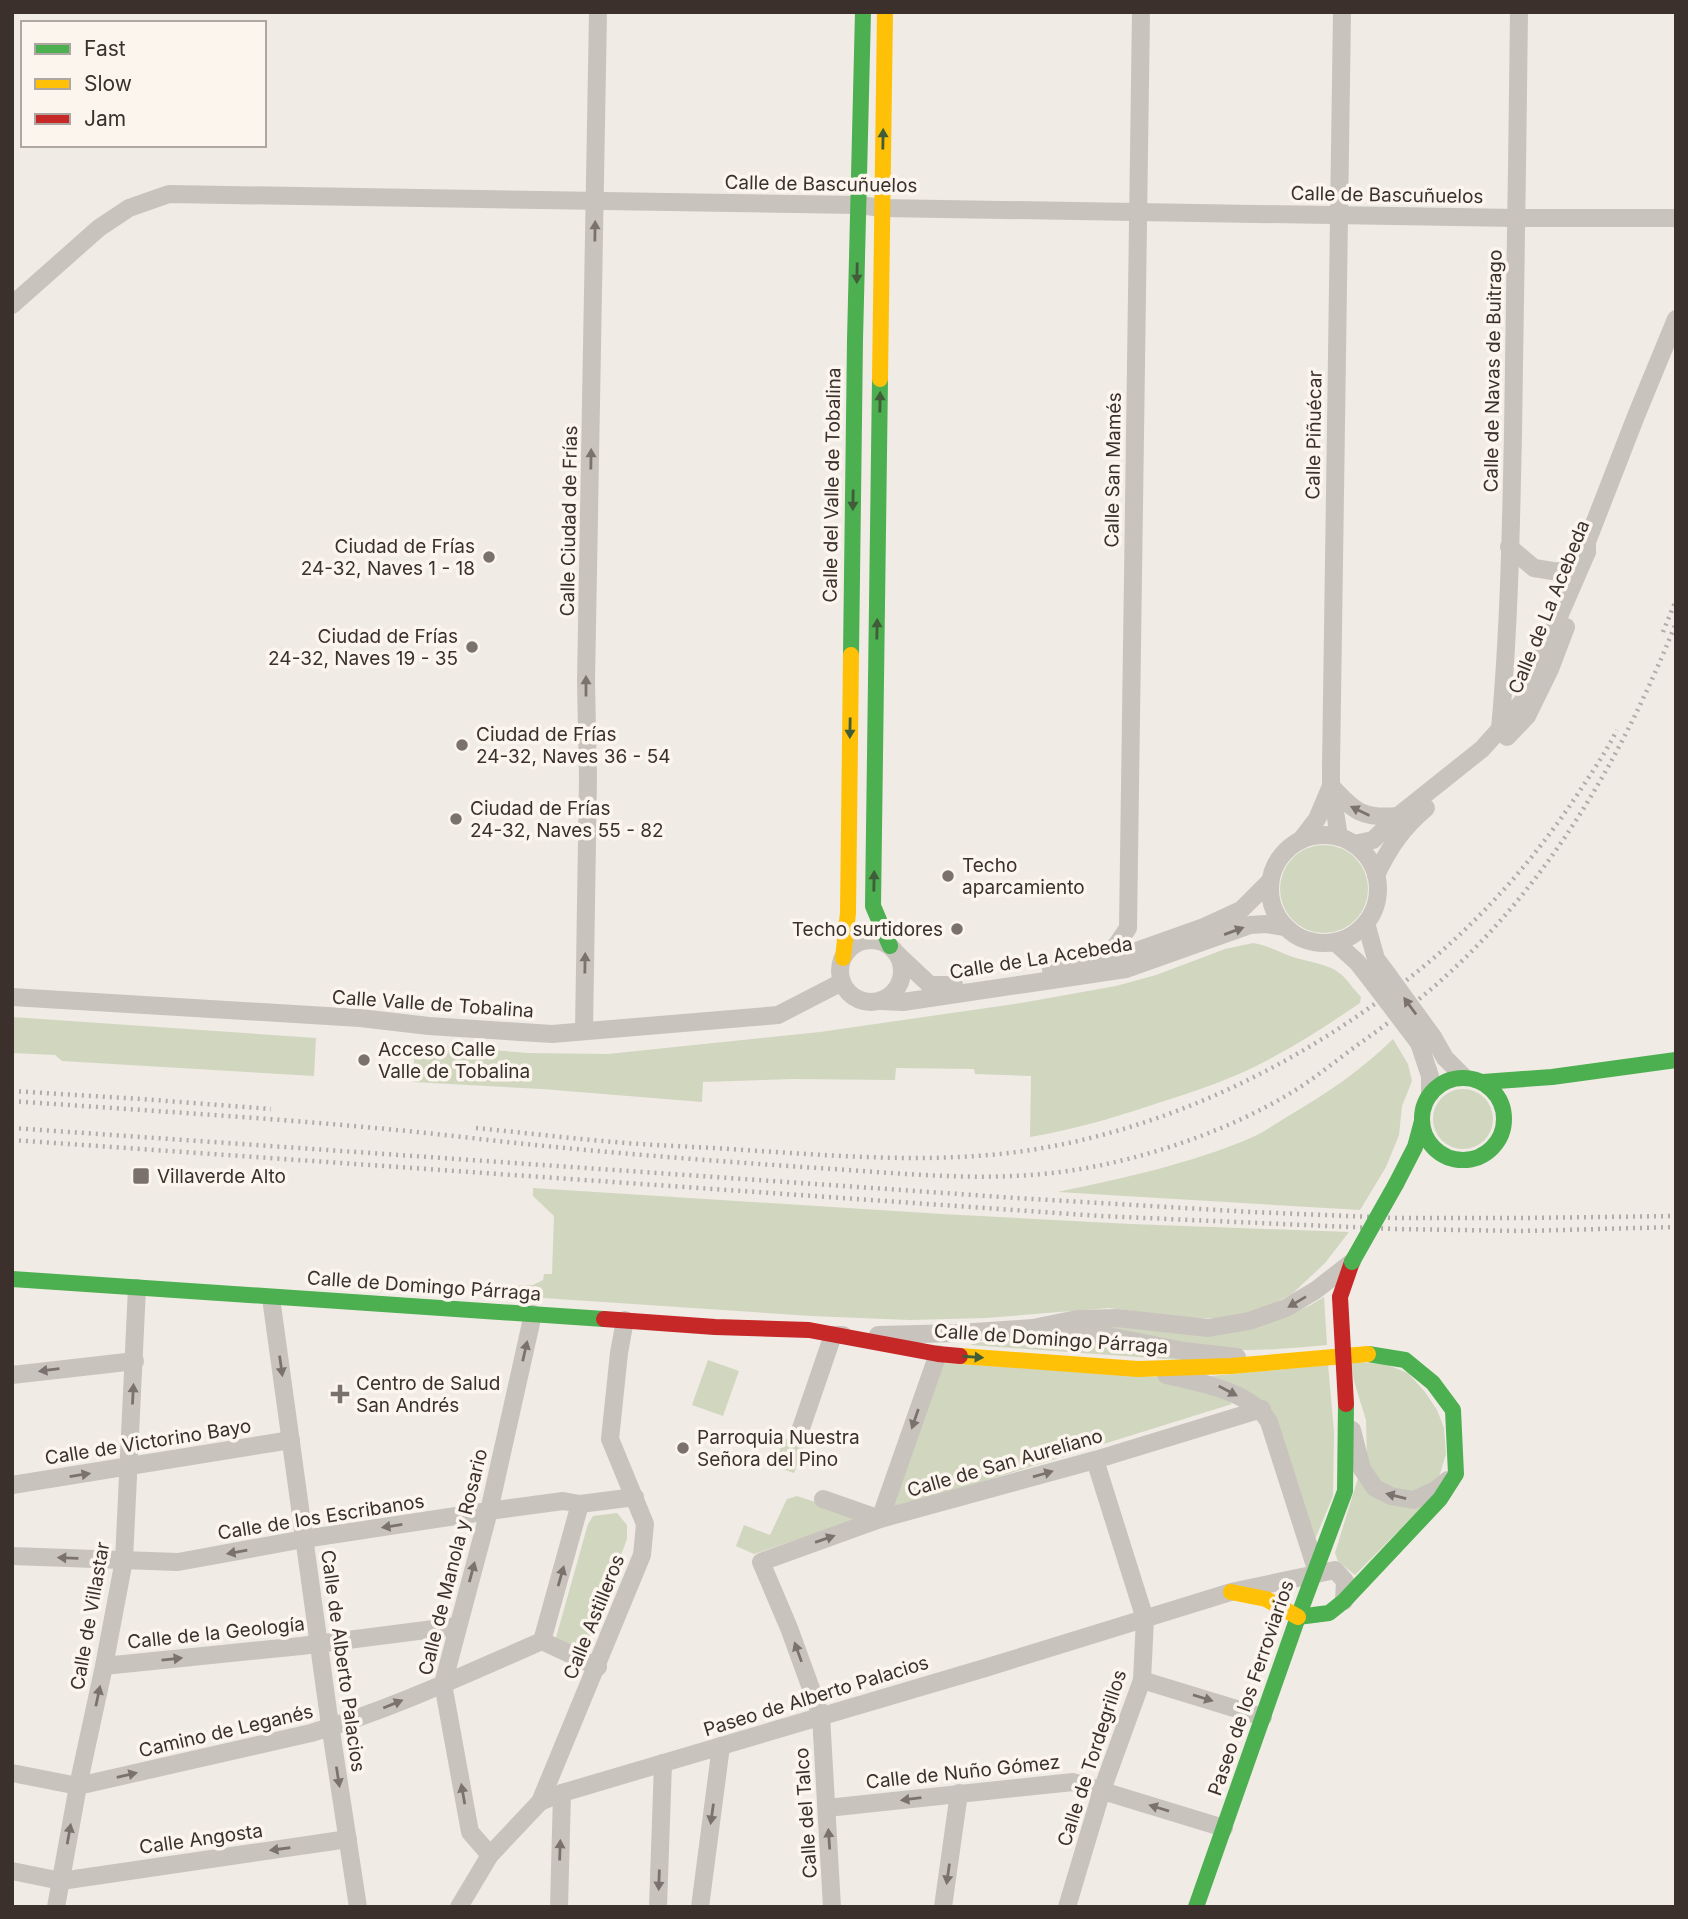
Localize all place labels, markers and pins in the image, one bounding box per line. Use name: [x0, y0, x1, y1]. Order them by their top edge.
place label: Ciudad de Frías 24-32, Naves 1 - 18: [301, 535, 475, 580]
marker: Ciudad de Frías 24-32, Naves 1 - 18: [481, 549, 497, 565]
place label: Ciudad de Frías 24-32, Naves 19 - 35: [268, 625, 458, 670]
marker: Ciudad de Frías 24-32, Naves 19 - 35: [464, 639, 480, 655]
place label: Ciudad de Frías 24-32, Naves 36 - 54: [476, 723, 670, 768]
marker: Ciudad de Frías 24-32, Naves 36 - 54: [454, 737, 470, 753]
place label: Ciudad de Frías 24-32, Naves 55 - 82: [470, 797, 664, 842]
marker: Ciudad de Frías 24-32, Naves 55 - 82: [448, 811, 464, 827]
place label: Techo aparcamiento: [962, 854, 1085, 899]
marker: Techo aparcamiento: [940, 868, 956, 884]
place label: Techo surtidores: [792, 918, 943, 941]
marker: Techo surtidores: [949, 921, 965, 937]
place label: Acceso Calle Valle de Tobalina: [378, 1038, 530, 1083]
marker: Acceso Calle Valle de Tobalina: [356, 1052, 372, 1068]
place label: Villaverde Alto: [157, 1165, 286, 1188]
marker: Villaverde Alto: [131, 1166, 151, 1186]
place label: Centro de Salud San Andrés: [356, 1372, 500, 1417]
marker: Centro de Salud San Andrés: [330, 1384, 350, 1404]
place label: Parroquia Nuestra Señora del Pino: [697, 1426, 860, 1471]
marker: Parroquia Nuestra Señora del Pino: [675, 1440, 691, 1456]

